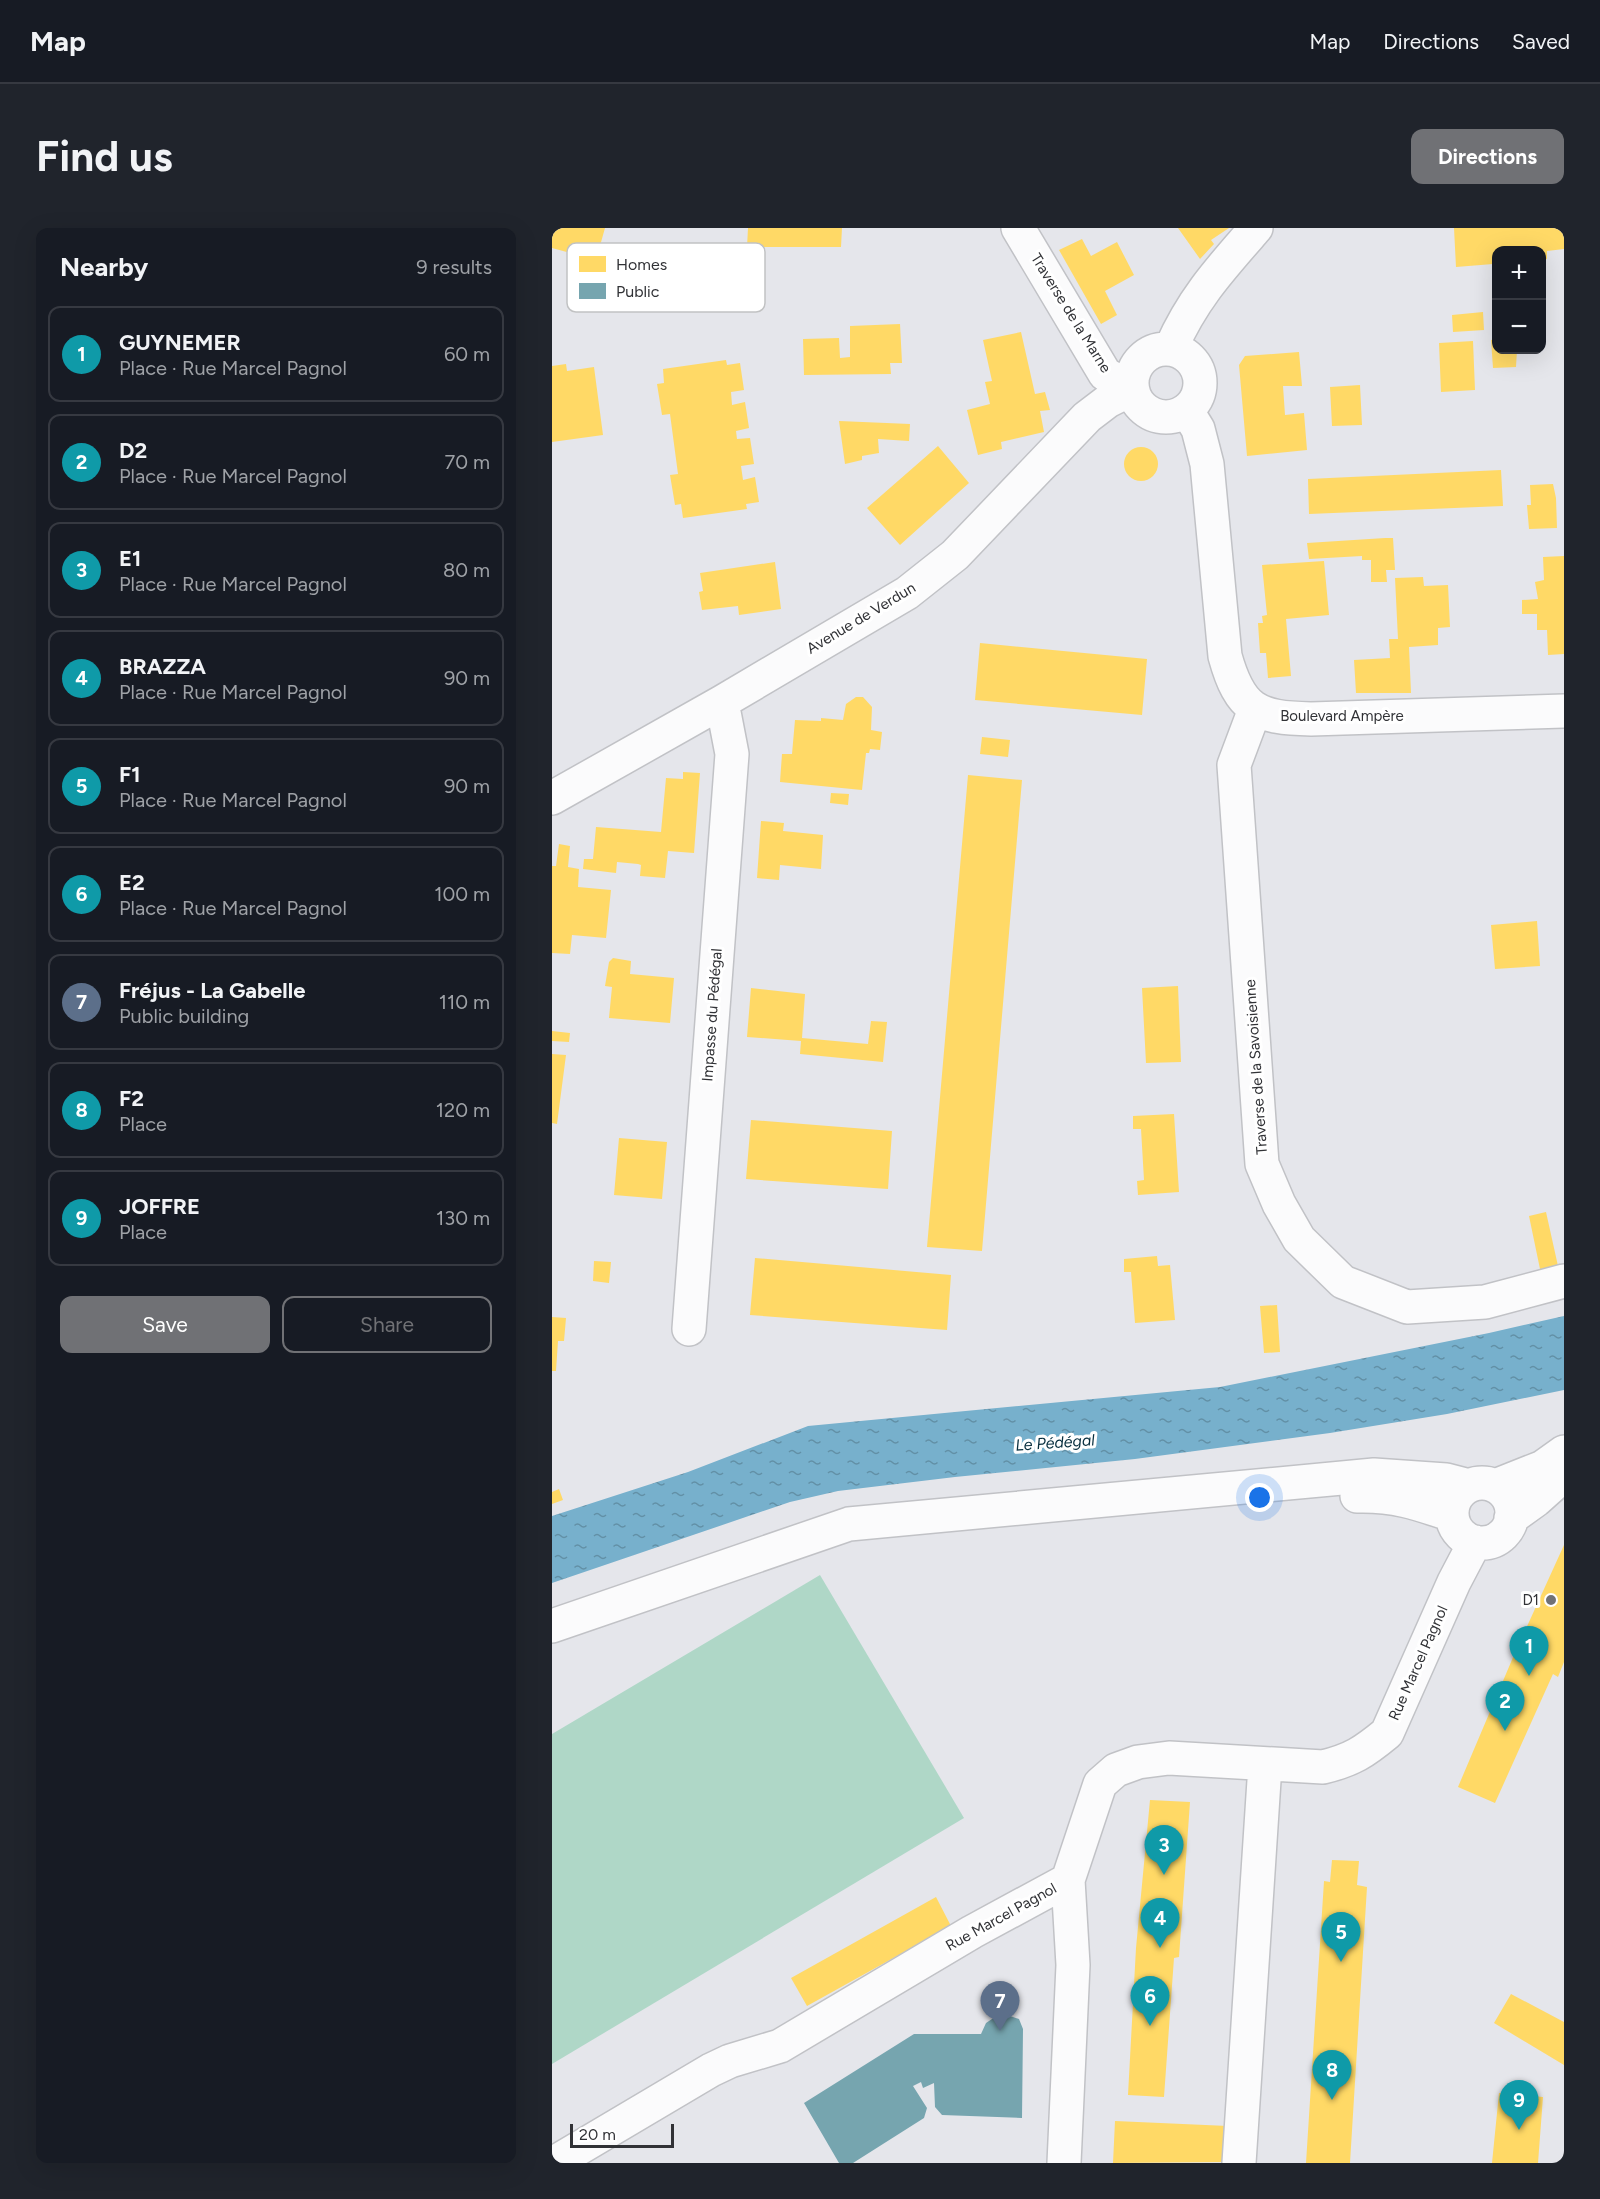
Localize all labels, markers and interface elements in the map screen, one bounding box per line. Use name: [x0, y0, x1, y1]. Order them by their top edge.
text: Map: [30, 24, 86, 58]
text: Map: [1309, 29, 1350, 54]
text: Directions: [1383, 29, 1479, 54]
text: Saved: [1512, 29, 1570, 54]
button: Directions: [1411, 129, 1564, 184]
text: Find us: [36, 131, 173, 182]
legend: [567, 243, 765, 312]
map controls: [1492, 246, 1546, 354]
button: +: [1492, 246, 1546, 300]
street label: Traverse de la Marne: [1027, 250, 1115, 376]
text: Nearby: [60, 251, 148, 283]
text: 9 results: [416, 255, 492, 279]
text: Homes: [616, 255, 667, 274]
text: Public: [616, 282, 660, 301]
button: −: [1492, 300, 1546, 354]
text: GUYNEMER: [119, 329, 241, 356]
text: 1: [77, 342, 86, 366]
text: 60 m: [444, 342, 490, 366]
text: Place · Rue Marcel Pagnol: [119, 356, 347, 380]
text: D2: [119, 437, 147, 464]
text: 2: [76, 450, 87, 474]
text: 70 m: [444, 450, 490, 474]
text: Place · Rue Marcel Pagnol: [119, 464, 347, 488]
text: E1: [119, 545, 141, 572]
text: 3: [76, 558, 87, 582]
text: 80 m: [443, 558, 490, 582]
text: Place · Rue Marcel Pagnol: [119, 572, 347, 596]
street label: Avenue de Verdun: [803, 578, 919, 658]
text: BRAZZA: [119, 653, 206, 680]
text: 4: [75, 666, 88, 690]
text: 90 m: [444, 666, 490, 690]
text: Place · Rue Marcel Pagnol: [119, 680, 347, 704]
street label: Boulevard Ampère: [1280, 707, 1404, 725]
text: F1: [119, 761, 140, 788]
text: 5: [76, 774, 87, 798]
text: 90 m: [444, 774, 490, 798]
text: Place · Rue Marcel Pagnol: [119, 788, 347, 812]
text: E2: [119, 869, 145, 896]
text: 6: [76, 882, 87, 906]
text: 100 m: [434, 882, 490, 906]
text: Place · Rue Marcel Pagnol: [119, 896, 347, 920]
street label: Impasse du Pédégal: [698, 948, 726, 1082]
text: Fréjus - La Gabelle: [119, 977, 305, 1004]
street label: Traverse de la Savoisienne: [1241, 979, 1271, 1155]
text: 7: [76, 990, 87, 1014]
text: 110 m: [439, 990, 490, 1014]
text: Public building: [119, 1004, 249, 1028]
text: F2: [119, 1085, 144, 1112]
text: 8: [75, 1098, 88, 1122]
text: 120 m: [436, 1098, 490, 1122]
text: Place: [119, 1112, 167, 1136]
text: JOFFRE: [119, 1193, 200, 1220]
text: 9: [76, 1206, 87, 1230]
text: 130 m: [436, 1206, 490, 1230]
text: Place: [119, 1220, 167, 1244]
button: Save: [60, 1296, 270, 1353]
button: Share: [282, 1296, 492, 1353]
water label: Le Pédégal: [1015, 1430, 1096, 1455]
your location: [1245, 1483, 1274, 1512]
place label: D1: [1522, 1591, 1539, 1609]
marker: D1: [1544, 1593, 1558, 1607]
street label: Rue Marcel Pagnol: [1385, 1603, 1451, 1723]
pin: 1: [1510, 1626, 1548, 1676]
pin: 2: [1486, 1682, 1524, 1731]
pin: 3: [1144, 1826, 1184, 1875]
street label: Rue Marcel Pagnol: [943, 1879, 1059, 1955]
pin: 4: [1140, 1898, 1180, 1948]
pin: 5: [1322, 1912, 1360, 1962]
pin: 6: [1130, 1976, 1170, 2026]
pin: 7: [980, 1982, 1020, 2031]
pin: 8: [1312, 2050, 1352, 2100]
pin: 9: [1500, 2080, 1538, 2130]
scale bar: [570, 2121, 674, 2148]
text: 20 m: [579, 2125, 616, 2144]

